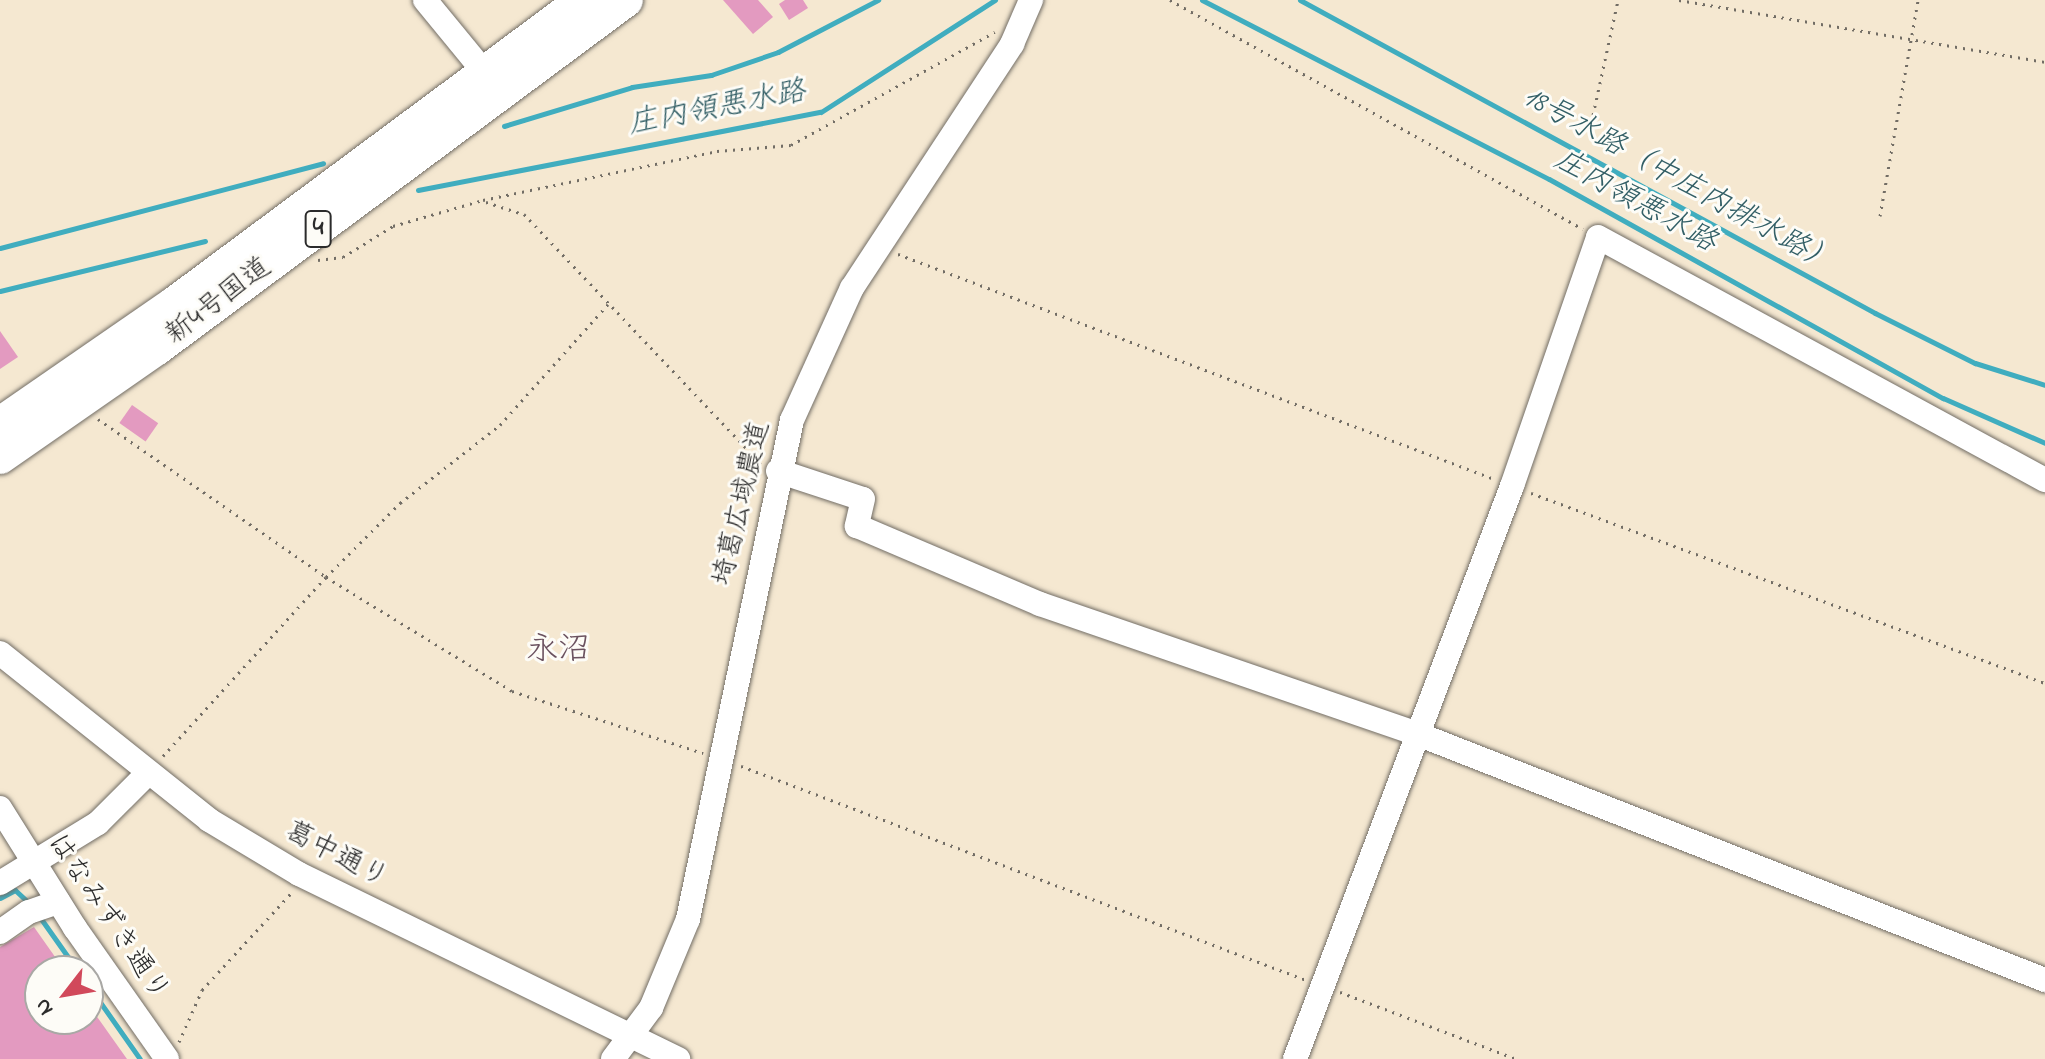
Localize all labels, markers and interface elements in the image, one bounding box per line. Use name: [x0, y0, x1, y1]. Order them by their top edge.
water label: 庄内領悪水路: [625, 74, 809, 144]
water label: 18号水路（中庄内排水路）: [1517, 80, 1841, 282]
water label: 庄内領悪水路: [1548, 143, 1722, 261]
road number: 4: [304, 207, 332, 251]
street label: 新4号国道: [160, 251, 278, 353]
street label: 埼葛広域農道: [708, 418, 778, 590]
district label: 永沼: [526, 632, 590, 670]
street label: 葛中通り: [278, 816, 394, 896]
street label: はなみずき通り: [38, 827, 176, 1009]
north arrow: [24, 955, 104, 1035]
text: N: [28, 992, 63, 1021]

